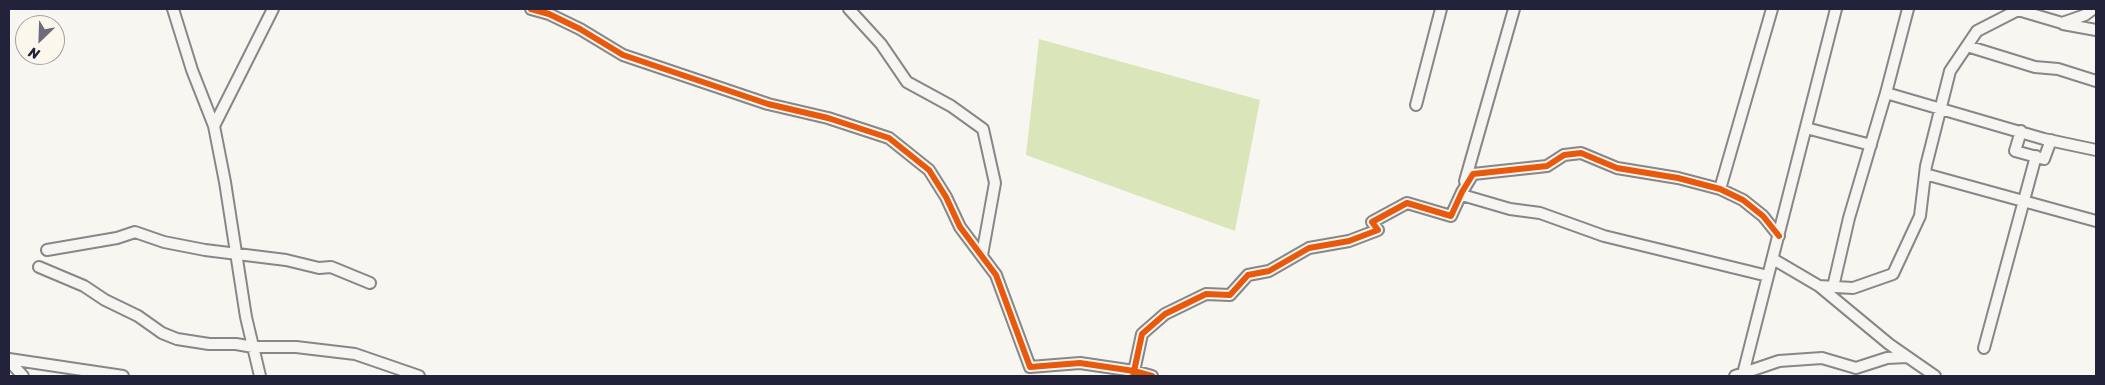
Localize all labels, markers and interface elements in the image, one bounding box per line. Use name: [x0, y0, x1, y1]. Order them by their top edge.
north arrow: [15, 15, 65, 65]
text: N: [25, 40, 44, 67]

